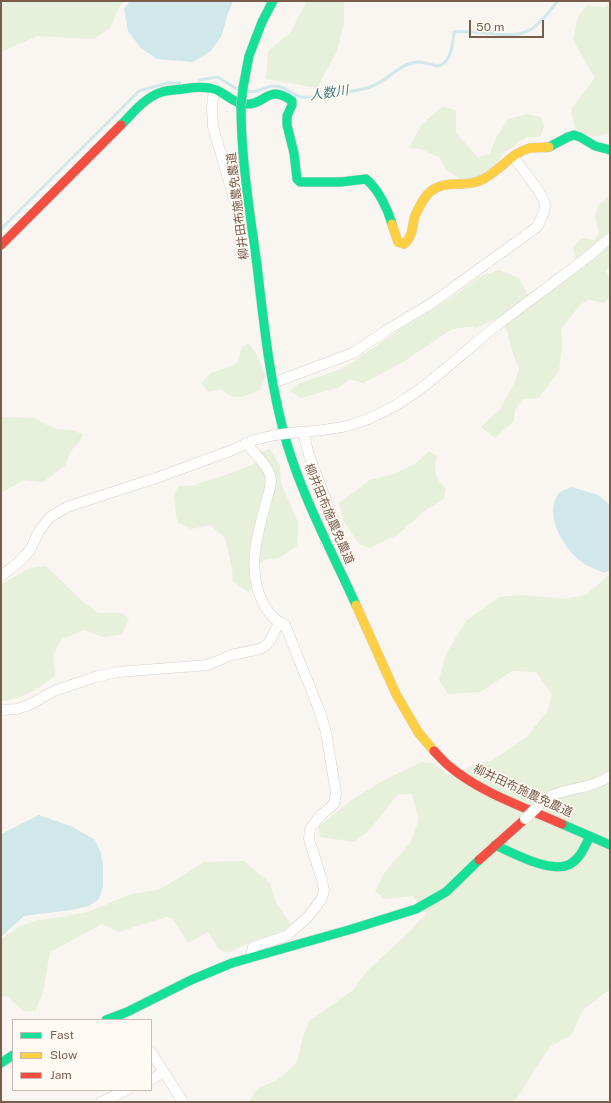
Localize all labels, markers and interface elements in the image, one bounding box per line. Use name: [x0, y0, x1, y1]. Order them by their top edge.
scale bar: [471, 12, 546, 38]
text: 50 m: [476, 20, 504, 34]
water label: 人数川: [309, 83, 349, 103]
street label: 柳井田布施農免農道: [224, 152, 252, 260]
street label: 柳井田布施農免農道: [301, 461, 357, 567]
street label: 柳井田布施農免農道: [471, 762, 575, 820]
legend: [12, 1019, 152, 1091]
text: Fast: [50, 1028, 74, 1042]
text: Slow: [50, 1048, 77, 1062]
text: Jam: [50, 1068, 72, 1082]

